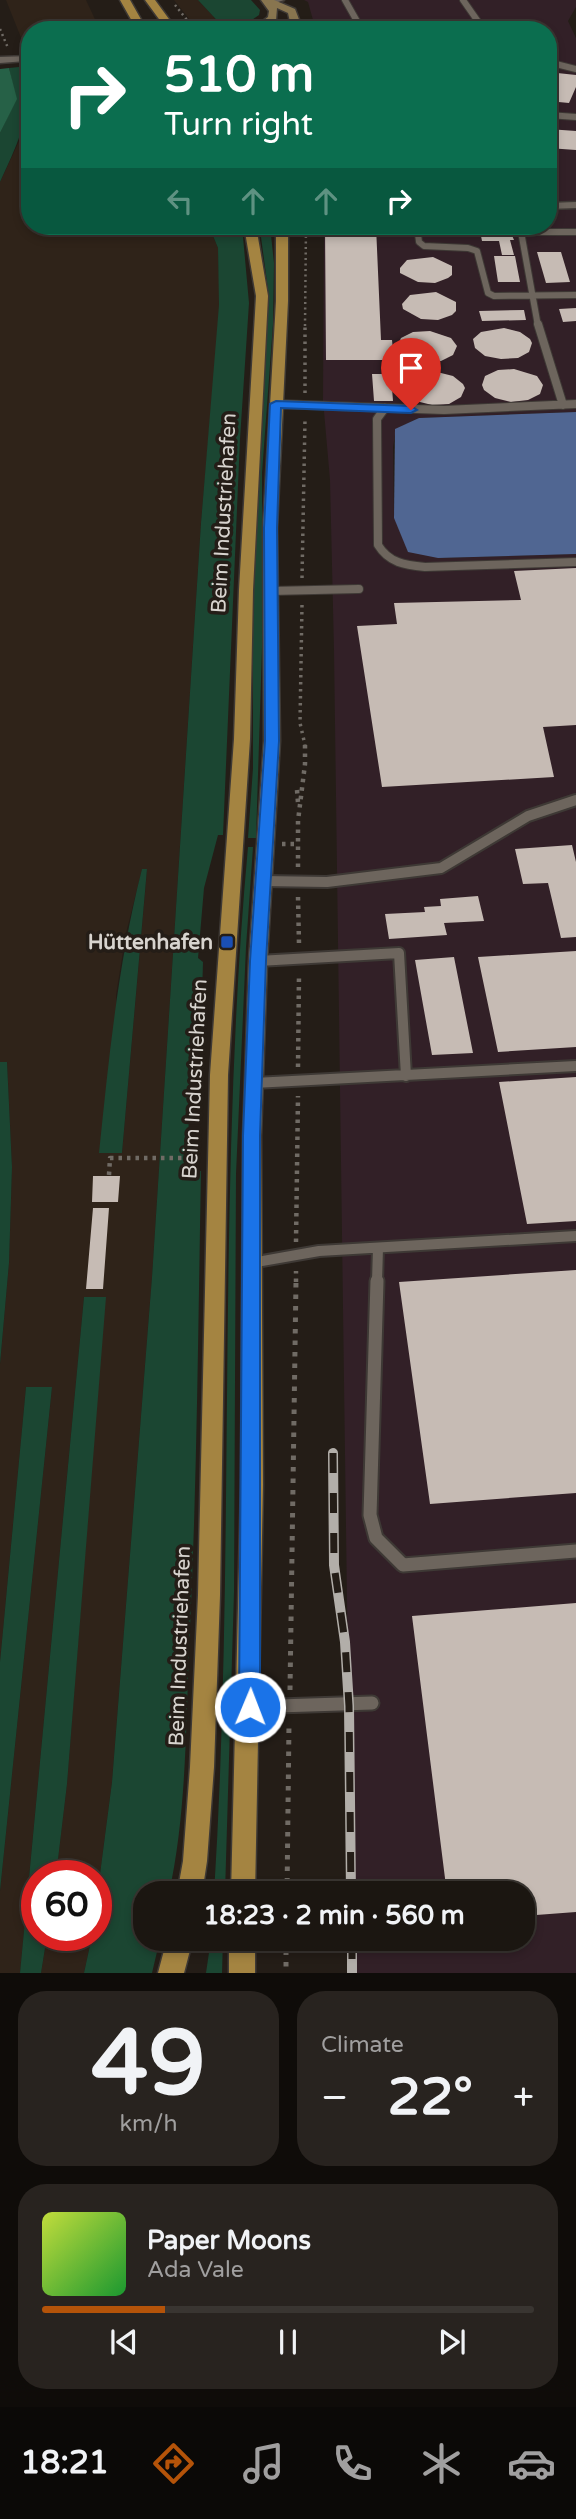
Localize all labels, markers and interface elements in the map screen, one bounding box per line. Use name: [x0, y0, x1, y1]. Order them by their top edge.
text: 510 m: [164, 46, 314, 105]
icon: right: [49, 49, 140, 140]
text: Turn right: [164, 106, 313, 144]
icon: left: [161, 182, 199, 220]
icon: ahead: [234, 182, 272, 220]
icon: ahead: [307, 182, 345, 220]
icon: right: [380, 182, 418, 220]
pin: [381, 338, 441, 410]
icon: arrive: [392, 349, 430, 387]
street label: Beim Industriehafen: [206, 412, 242, 614]
place label: Hüttenhafen: [88, 930, 213, 955]
marker: Hüttenhafen: [219, 934, 235, 950]
street label: Beim Industriehafen: [177, 978, 213, 1180]
street label: Beim Industriehafen: [164, 1545, 196, 1747]
position arrow: [213, 1670, 287, 1744]
speed limit sign: 60: [21, 1860, 112, 1951]
text: 18:23 · 2 min · 560 m: [203, 1900, 465, 1931]
text: 49: [91, 2009, 206, 2119]
text: Climate: [321, 2031, 404, 2059]
text: 22°: [388, 2066, 473, 2129]
text: −: [321, 2075, 348, 2121]
text: +: [513, 2075, 534, 2121]
text: km/h: [120, 2110, 177, 2138]
text: Paper Moons: [147, 2225, 311, 2256]
text: Ada Vale: [147, 2256, 244, 2284]
icon: previous: [105, 2323, 143, 2361]
icon: pause: [269, 2323, 307, 2361]
icon: next: [433, 2323, 471, 2361]
icon: directions: [149, 2439, 198, 2488]
icon: music: [239, 2439, 288, 2488]
icon: phone: [328, 2439, 377, 2488]
icon: climate: [417, 2439, 466, 2488]
icon: car: [507, 2439, 556, 2488]
text: 18:21: [20, 2444, 109, 2482]

